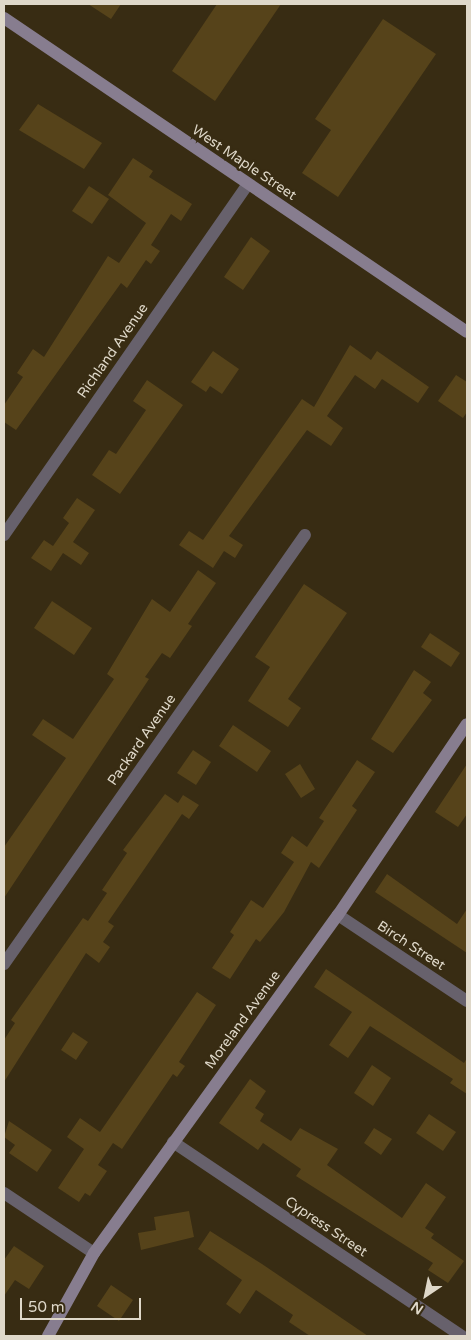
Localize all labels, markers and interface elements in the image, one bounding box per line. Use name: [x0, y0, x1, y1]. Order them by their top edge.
street label: West Maple Street: [189, 122, 299, 204]
street label: Richland Avenue: [74, 300, 152, 402]
street label: Packard Avenue: [104, 691, 180, 789]
street label: Birch Street: [374, 918, 448, 974]
street label: Moreland Avenue: [202, 968, 284, 1072]
street label: Cypress Street: [282, 1193, 370, 1261]
north arrow: [401, 1270, 451, 1320]
scale bar: [22, 1288, 144, 1320]
text: 50 m: [28, 1298, 65, 1316]
text: N: [408, 1298, 427, 1318]

